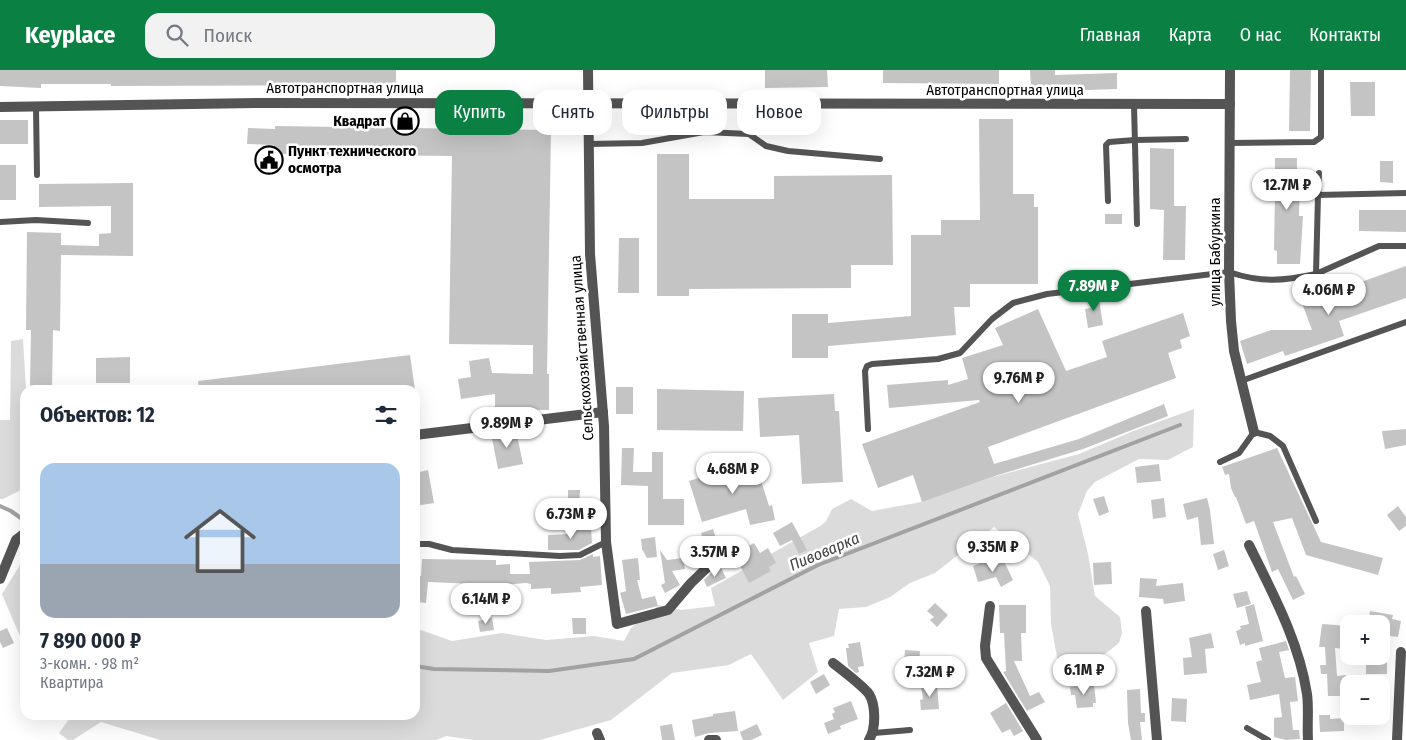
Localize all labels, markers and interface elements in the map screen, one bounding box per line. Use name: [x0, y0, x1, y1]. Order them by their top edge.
search box: [145, 13, 495, 58]
text: Keyplace: [25, 21, 115, 49]
icon: search: [163, 21, 191, 49]
text: Поиск: [203, 24, 252, 47]
text: Главная: [1080, 24, 1141, 46]
text: Карта: [1169, 24, 1212, 46]
text: О нас: [1240, 24, 1281, 46]
text: Контакты: [1309, 24, 1381, 46]
street label: Автотранспортная улица: [266, 79, 424, 97]
street label: Автотранспортная улица: [926, 81, 1084, 99]
chip: Купить: [435, 90, 523, 135]
chip: Снять: [533, 90, 612, 135]
chip: Фильтры: [622, 90, 727, 135]
chip: Новое: [737, 90, 821, 135]
shop icon: Квадрат: [390, 106, 420, 136]
place label: Квадрат: [333, 112, 387, 130]
place label: Пункт технического осмотра: [288, 142, 416, 177]
public building icon: Пункт технического осмотра: [254, 145, 284, 175]
pin: 12.7M ₽: [1241, 168, 1333, 211]
text: 12.7M ₽: [1263, 175, 1311, 194]
street label: улица Бабуркина: [1206, 197, 1224, 307]
street label: Сельскохозяйственная улица: [567, 255, 597, 441]
pin: 7.89M ₽: [1048, 270, 1140, 312]
pin: 4.06M ₽: [1283, 274, 1375, 316]
text: 7.89M ₽: [1069, 276, 1119, 295]
text: 4.06M ₽: [1303, 280, 1355, 299]
pin: 9.76M ₽: [973, 362, 1065, 404]
text: 9.76M ₽: [994, 368, 1044, 387]
icon: filters: [372, 401, 400, 429]
text: Объектов: 12: [40, 402, 155, 428]
pin: 9.89M ₽: [461, 406, 553, 449]
text: 9.89M ₽: [481, 413, 533, 432]
pin: 4.68M ₽: [687, 452, 779, 495]
text: 4.68M ₽: [707, 459, 759, 478]
icon: home: [175, 496, 265, 586]
pin: 6.73M ₽: [525, 498, 617, 540]
text: 6.73M ₽: [546, 504, 596, 523]
water label: Пивоварка: [786, 528, 862, 575]
pin: 9.35M ₽: [947, 530, 1039, 573]
pin: 3.57M ₽: [669, 536, 761, 578]
text: 9.35M ₽: [967, 537, 1019, 556]
text: 3.57M ₽: [690, 542, 740, 561]
pin: 6.14M ₽: [440, 582, 532, 625]
text: 6.14M ₽: [462, 589, 510, 608]
map controls: [1340, 615, 1390, 725]
button: +: [1340, 615, 1390, 665]
text: 7 890 000 ₽: [40, 628, 141, 654]
text: 3-комн. · 98 m²: [40, 654, 139, 673]
pin: 6.1M ₽: [1043, 654, 1125, 696]
pin: 7.32M ₽: [884, 656, 976, 698]
text: 6.1M ₽: [1064, 660, 1104, 679]
text: 7.32M ₽: [905, 662, 955, 681]
text: Квартира: [40, 673, 104, 692]
button: −: [1340, 675, 1390, 725]

